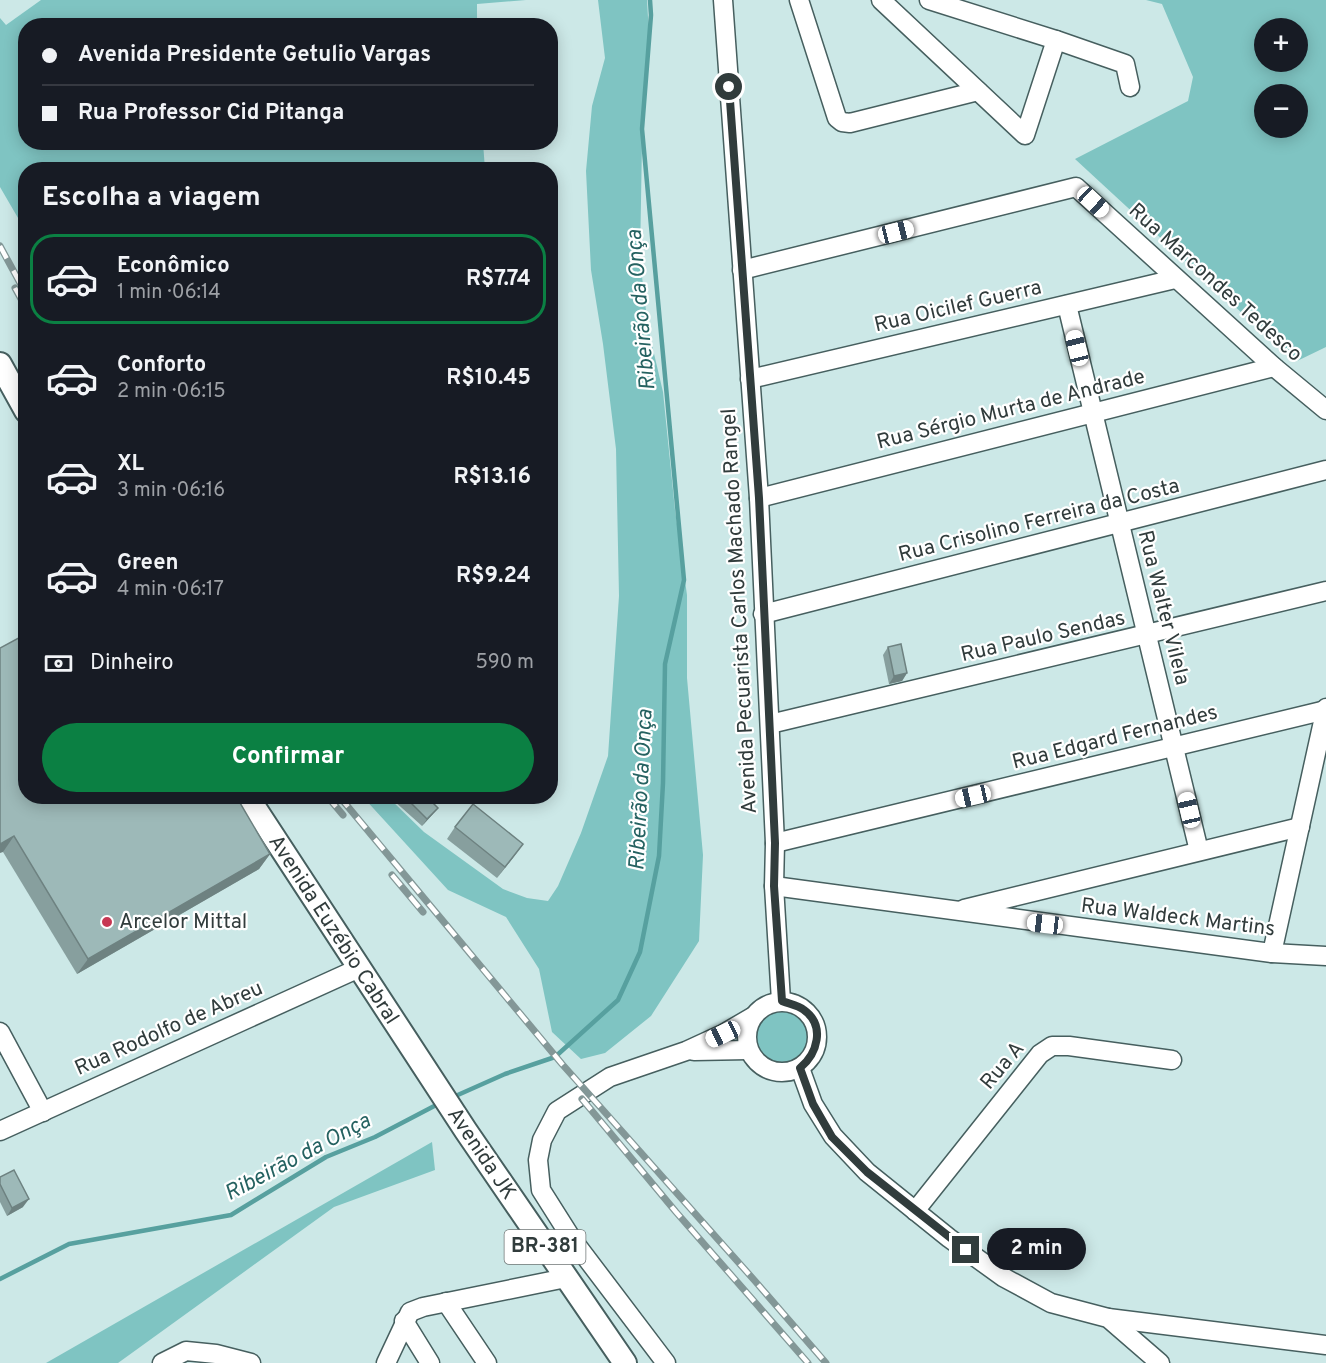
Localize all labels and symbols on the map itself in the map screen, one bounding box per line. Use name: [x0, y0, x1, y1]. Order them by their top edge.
route start: [715, 73, 742, 100]
car: [1074, 183, 1112, 221]
street label: Rua Marcondes Tedesco: [1122, 198, 1308, 368]
car: [876, 219, 916, 245]
water label: Ribeirão da Onça: [621, 228, 662, 392]
street label: Rua Oicilef Guerra: [872, 275, 1044, 339]
car: [1064, 328, 1090, 368]
street label: Rua Sérgio Murta de Andrade: [874, 364, 1148, 456]
street label: Avenida Pecuarista Carlos Machado Rangel: [716, 408, 764, 814]
street label: Rua Crisolino Ferreira da Costa: [896, 473, 1182, 569]
street label: Rua Walter Vilela: [1131, 528, 1195, 688]
street label: Rua Paulo Sendas: [958, 605, 1128, 669]
street label: Rua Edgard Fernandes: [1009, 699, 1221, 777]
water label: Ribeirão da Onça: [624, 708, 660, 871]
car: [953, 783, 993, 809]
car: [1176, 790, 1202, 830]
street label: Avenida Euzébio Cabral: [262, 830, 404, 1030]
street label: Rua Waldeck Martins: [1079, 893, 1277, 943]
place label: Arcelor Mittal: [119, 909, 247, 936]
car: [1026, 913, 1064, 935]
marker: Arcelor Mittal: [100, 915, 114, 929]
street label: Rua Rodolfo de Abreu: [71, 975, 267, 1083]
car: [703, 1018, 743, 1050]
street label: Rua A: [975, 1036, 1031, 1096]
street label: Avenida JK: [440, 1103, 522, 1205]
water label: Ribeirão da Onça: [220, 1108, 376, 1208]
callout: 2 min: [987, 1229, 1086, 1271]
road number: BR-381: [504, 1230, 586, 1264]
route end: [952, 1236, 979, 1263]

